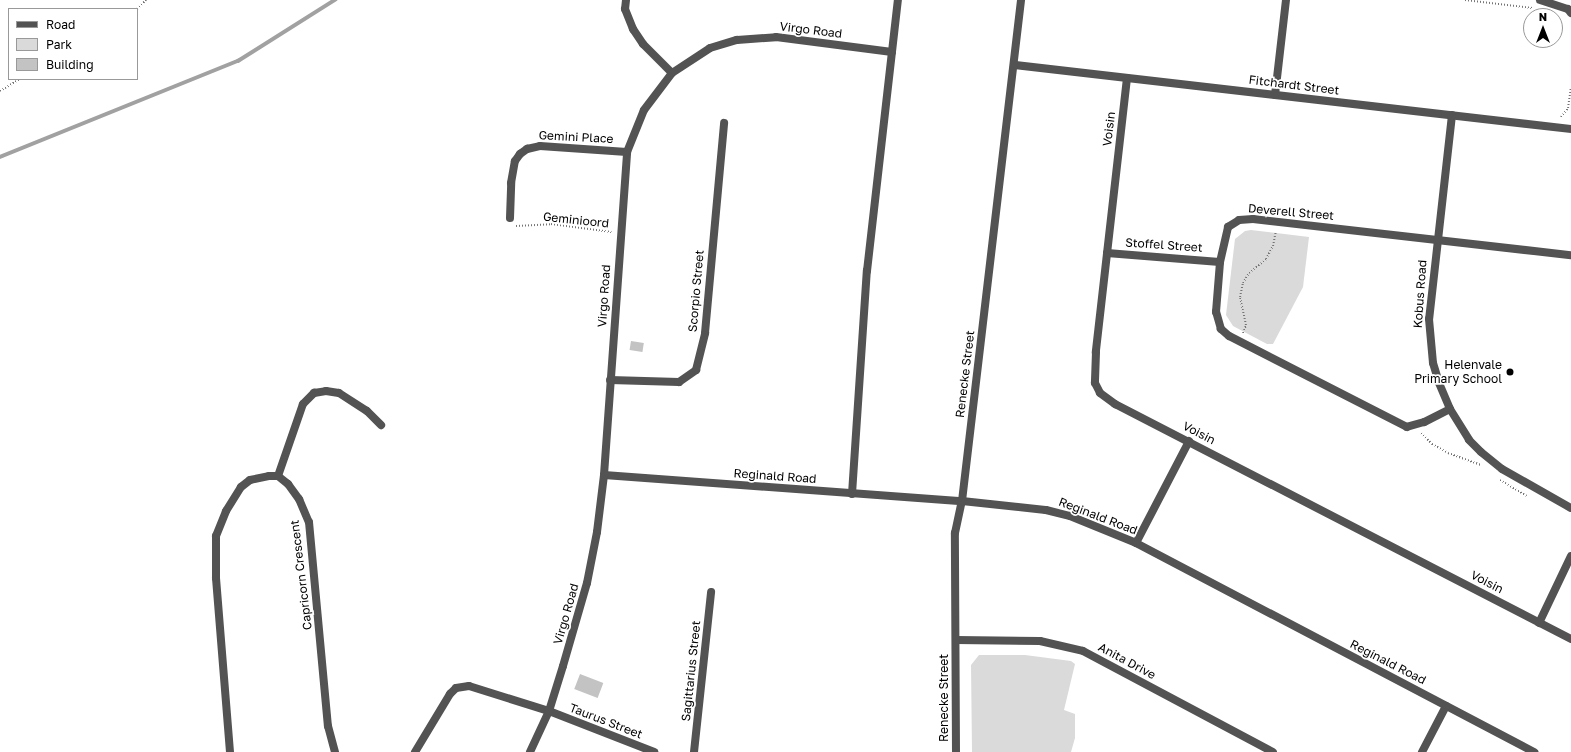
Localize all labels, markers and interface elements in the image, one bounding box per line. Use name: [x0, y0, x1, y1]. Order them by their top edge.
legend: [8, 8, 138, 80]
north arrow: [1523, 8, 1563, 48]
text: N: [1539, 10, 1547, 23]
text: Road: [46, 17, 75, 32]
street label: Virgo Road: [779, 19, 843, 41]
text: Park: [46, 37, 72, 52]
text: Building: [46, 57, 94, 72]
street label: Fitchardt Street: [1248, 72, 1340, 98]
street label: Voisin: [1100, 111, 1118, 147]
street label: Gemini Place: [538, 128, 614, 146]
street label: Deverell Street: [1247, 201, 1335, 223]
street label: Geminioord: [542, 209, 610, 231]
street label: Stoffel Street: [1125, 235, 1203, 255]
street label: Scorpio Street: [685, 249, 707, 333]
street label: Kobus Road: [1410, 259, 1430, 329]
street label: Virgo Road: [595, 264, 613, 328]
street label: Renecke Street: [952, 330, 978, 418]
place label: Helenvale Primary School: [1414, 358, 1502, 386]
marker: Helenvale Primary School: [1505, 367, 1515, 377]
street label: Voisin: [1180, 419, 1218, 447]
street label: Reginald Road: [733, 466, 817, 486]
street label: Reginald Road: [1057, 494, 1139, 538]
street label: Capricorn Crescent: [287, 519, 315, 631]
street label: Voisin: [1468, 568, 1506, 596]
street label: Virgo Road: [550, 582, 582, 646]
street label: Sagittarius Street: [679, 620, 703, 722]
street label: Reginald Road: [1348, 637, 1428, 687]
street label: Anita Drive: [1096, 640, 1158, 682]
street label: Renecke Street: [937, 654, 951, 742]
street label: Taurus Street: [567, 700, 645, 742]

